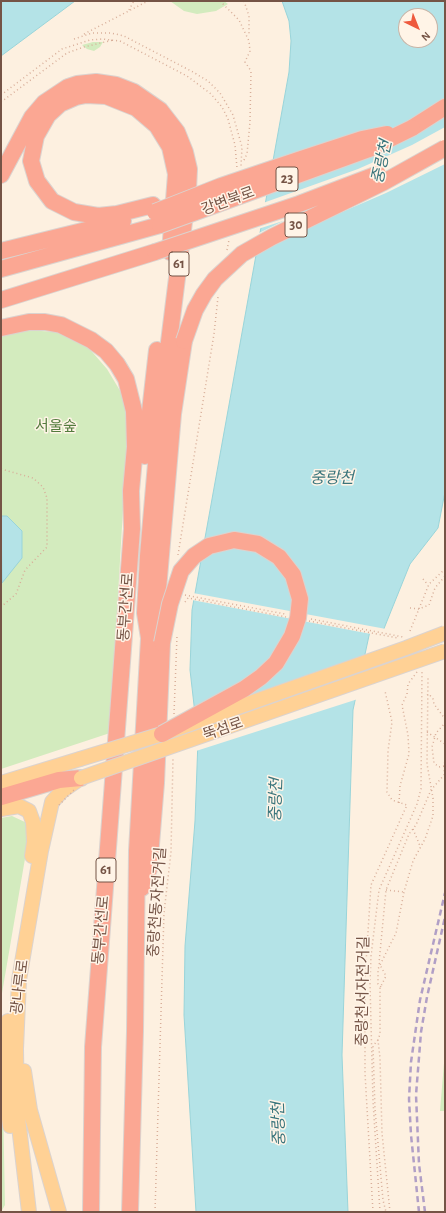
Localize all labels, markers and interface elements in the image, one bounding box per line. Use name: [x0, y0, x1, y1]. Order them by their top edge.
north arrow: [398, 8, 438, 48]
text: N: [419, 30, 432, 43]
water label: 중랑천: [368, 138, 396, 186]
road number: 23: [276, 167, 298, 191]
street label: 강변북로: [199, 183, 257, 219]
road number: 30: [285, 213, 307, 237]
road number: 61: [169, 252, 189, 276]
park label: 서울숲: [35, 417, 77, 435]
water label: 중랑천: [310, 468, 354, 488]
street label: 동부간선로: [115, 572, 137, 642]
street label: 뚝섬로: [200, 714, 246, 744]
water label: 중랑천: [266, 778, 286, 822]
street label: 중랑천동자전거길: [144, 846, 170, 958]
road number: 61: [96, 858, 116, 882]
street label: 동부간선로: [89, 895, 113, 965]
street label: 중랑천서자전거길: [353, 936, 373, 1046]
street label: 광나루로: [8, 959, 32, 1015]
water label: 중랑천: [269, 1102, 289, 1146]

